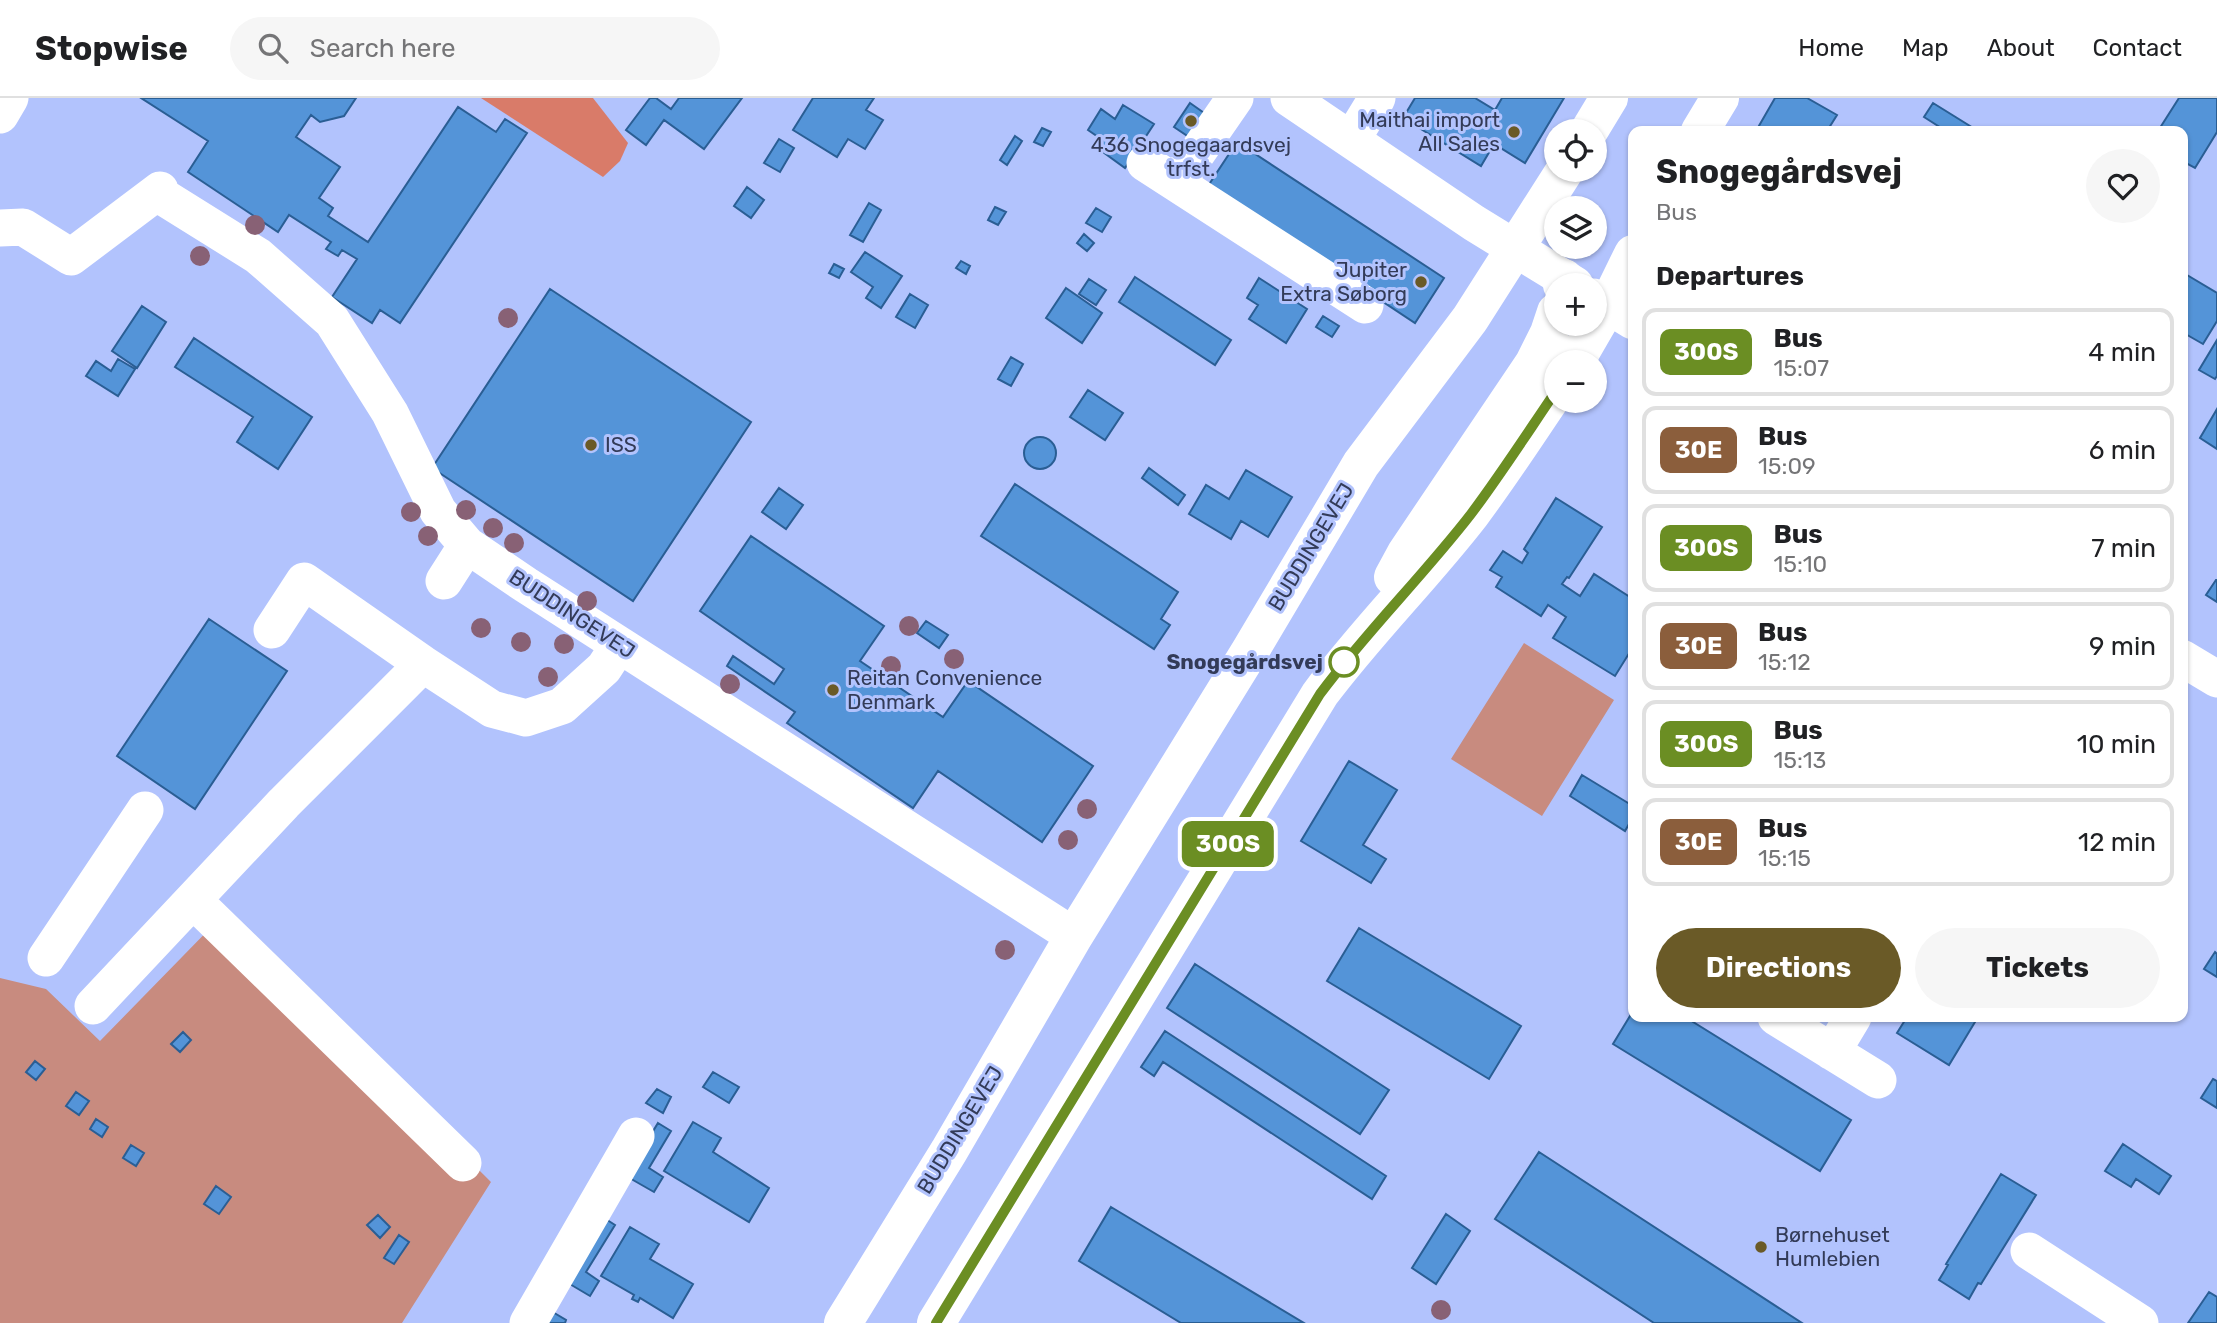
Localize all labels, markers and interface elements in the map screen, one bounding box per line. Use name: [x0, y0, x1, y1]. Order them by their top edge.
search box: [230, 17, 720, 80]
text: Stopwise: [35, 29, 188, 68]
icon: search: [254, 29, 292, 67]
text: Search here: [310, 33, 456, 64]
text: Home: [1798, 34, 1864, 62]
text: Map: [1902, 34, 1949, 62]
text: About: [1987, 34, 2055, 62]
text: Contact: [2093, 34, 2182, 62]
place label: Maithai import All Sales: [1359, 107, 1500, 156]
marker: 436 Snogegaardsvej trfst.: [1183, 113, 1199, 129]
map controls: [1544, 119, 1607, 413]
button: locate: [1544, 119, 1607, 182]
marker: Maithai import All Sales: [1506, 124, 1522, 140]
place label: 436 Snogegaardsvej trfst.: [1091, 132, 1291, 181]
button: heart: [2086, 149, 2160, 223]
text: Snogegårdsvej: [1656, 152, 1902, 191]
button: layers: [1544, 196, 1607, 259]
text: Bus: [1656, 198, 1697, 226]
place label: Jupiter Extra Søborg: [1280, 257, 1407, 306]
text: Departures: [1656, 261, 1804, 292]
button: +: [1544, 273, 1607, 336]
marker: Jupiter Extra Søborg: [1413, 274, 1429, 290]
text: Bus: [1773, 323, 1823, 354]
text: 4 min: [2088, 337, 2156, 368]
text: 300S: [1674, 338, 1738, 366]
button: −: [1544, 350, 1607, 413]
text: 15:07: [1773, 354, 1829, 382]
text: Bus: [1758, 421, 1807, 452]
place label: ISS: [605, 432, 637, 457]
text: 6 min: [2089, 435, 2156, 466]
text: 30E: [1675, 436, 1722, 464]
marker: ISS: [583, 437, 599, 453]
text: 15:09: [1758, 452, 1816, 480]
street label: BUDDINGEVEJ: [1263, 478, 1359, 615]
text: Bus: [1773, 519, 1823, 550]
text: 7 min: [2091, 533, 2156, 564]
text: 300S: [1674, 534, 1738, 562]
text: 15:10: [1773, 550, 1827, 578]
street label: BUDDINGEVEJ: [505, 564, 640, 663]
text: Bus: [1758, 617, 1807, 648]
text: 9 min: [2089, 631, 2156, 662]
text: 30E: [1675, 632, 1722, 660]
marker: Snogegårdsvej: [1329, 647, 1359, 677]
text: 15:12: [1758, 648, 1811, 676]
place label: Snogegårdsvej: [1166, 649, 1323, 674]
place label: Reitan Convenience Denmark: [847, 665, 1042, 714]
marker: Reitan Convenience Denmark: [825, 682, 841, 698]
text: Bus: [1773, 715, 1823, 746]
text: 10 min: [2077, 729, 2156, 760]
text: 300S: [1674, 730, 1738, 758]
text: 15:13: [1773, 746, 1826, 774]
text: Bus: [1758, 813, 1807, 844]
line badge: 300S: [1179, 821, 1277, 867]
text: 12 min: [2078, 827, 2156, 858]
text: 30E: [1675, 828, 1722, 856]
text: 300S: [1196, 830, 1260, 858]
text: 15:15: [1758, 844, 1811, 872]
button: Directions: [1656, 928, 1901, 1008]
button: Tickets: [1915, 928, 2160, 1008]
street label: BUDDINGEVEJ: [912, 1061, 1008, 1198]
place label: Børnehuset Humlebien: [1775, 1222, 1890, 1271]
marker: Børnehuset Humlebien: [1753, 1239, 1769, 1255]

